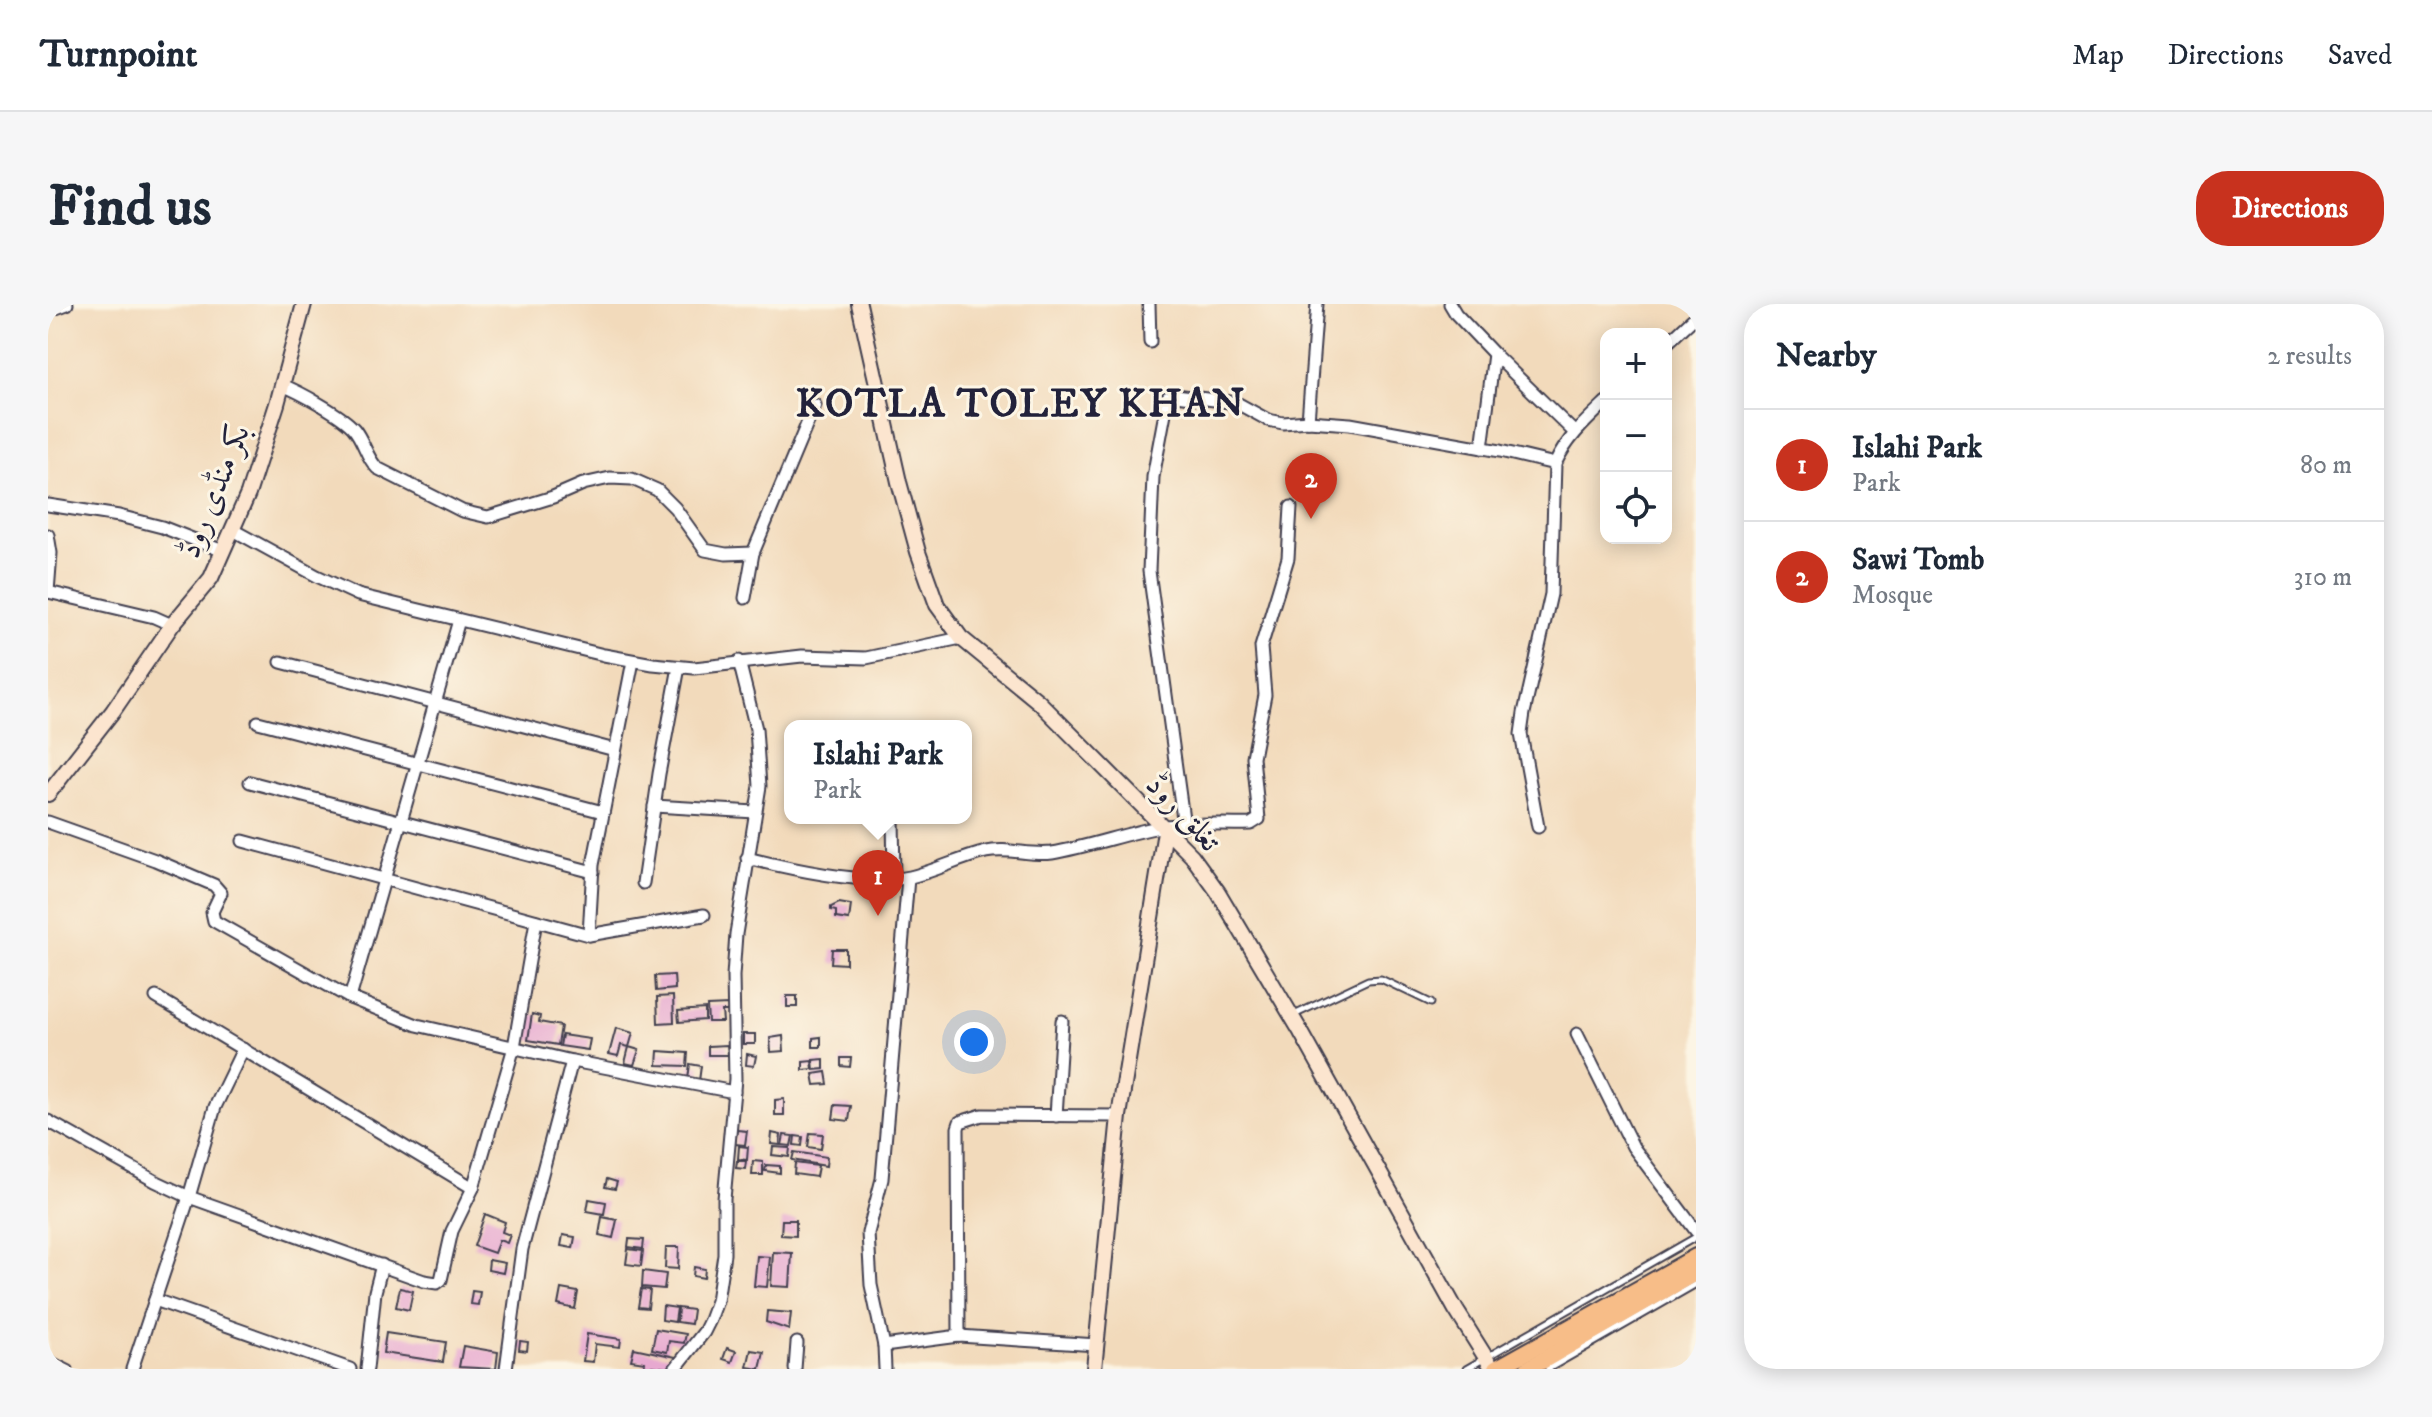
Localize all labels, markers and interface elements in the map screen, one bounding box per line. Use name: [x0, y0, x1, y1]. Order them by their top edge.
text: Turnpoint: [40, 31, 198, 79]
text: Map: [2072, 38, 2124, 73]
text: Directions: [2168, 38, 2284, 73]
text: Saved: [2328, 38, 2392, 73]
button: Directions: [2196, 171, 2384, 246]
text: Find us: [48, 173, 212, 243]
map controls: [1600, 328, 1672, 544]
button: +: [1600, 328, 1672, 400]
text: Nearby: [1776, 335, 1877, 377]
text: 2 results: [2267, 340, 2352, 373]
district label: KOTLA TOLEY KHAN: [796, 380, 1246, 430]
button: −: [1600, 400, 1672, 472]
street label: بکر منڈی روڈ: [170, 419, 260, 564]
text: Islahi Park: [1852, 430, 1982, 467]
text: 1: [1797, 449, 1807, 482]
text: 80 m: [2300, 449, 2352, 482]
pin: 2: [1285, 453, 1337, 519]
text: Park: [1852, 467, 1901, 500]
button: locate: [1600, 472, 1672, 544]
text: Sawi Tomb: [1852, 542, 1984, 579]
text: 2: [1796, 561, 1808, 594]
text: 310 m: [2294, 561, 2352, 594]
text: Mosque: [1852, 579, 1933, 612]
popup: [784, 720, 972, 824]
text: Islahi Park: [813, 737, 943, 774]
street label: تغلق روڈ: [1136, 766, 1229, 862]
text: Park: [813, 774, 862, 807]
pin: 1: [852, 850, 904, 916]
your location: [954, 1022, 994, 1062]

